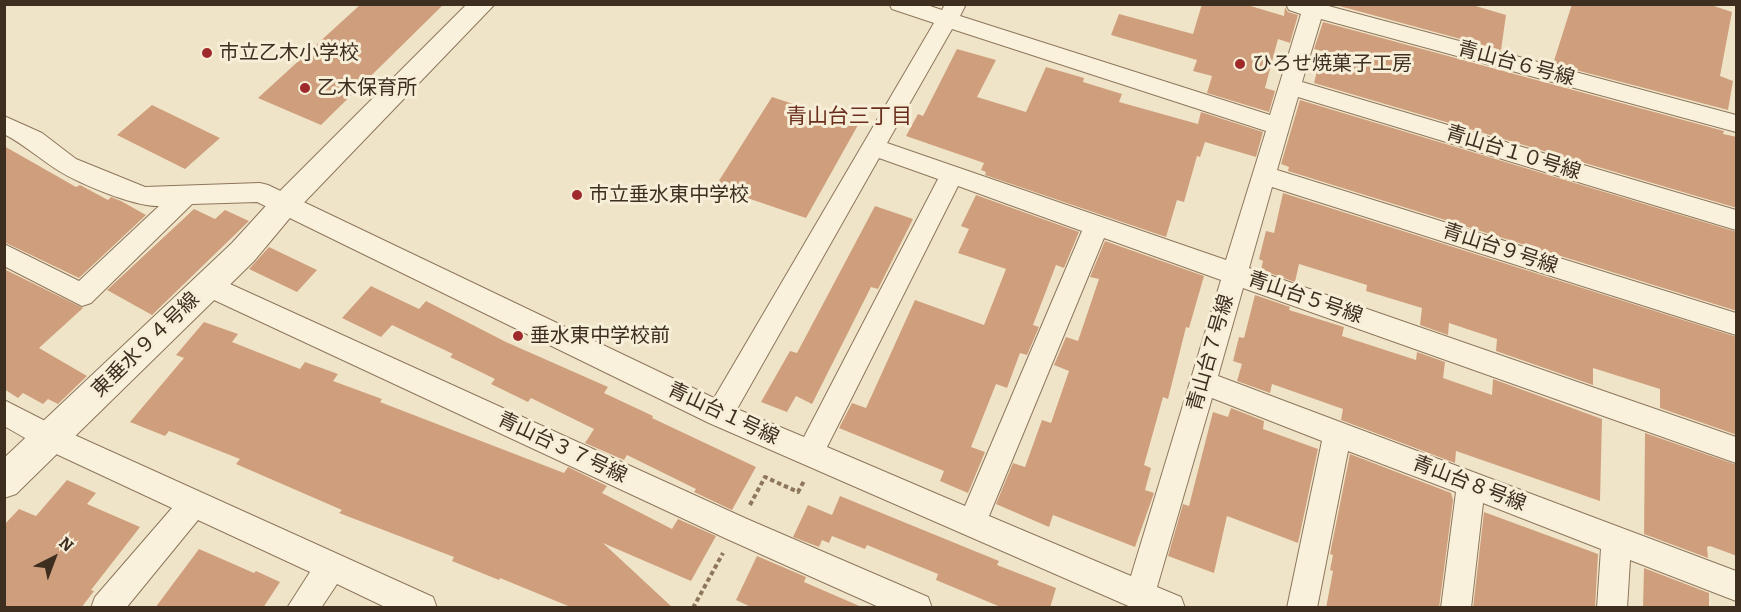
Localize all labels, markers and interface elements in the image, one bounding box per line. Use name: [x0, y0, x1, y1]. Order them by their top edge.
street label: 青山台６号線: [1455, 37, 1577, 91]
place label: 市立乙木小学校: [219, 41, 359, 65]
marker: 市立乙木小学校: [200, 46, 214, 60]
place label: ひろせ焼菓子工房: [1252, 52, 1412, 76]
marker: ひろせ焼菓子工房: [1233, 57, 1247, 71]
place label: 乙木保育所: [317, 76, 417, 100]
marker: 乙木保育所: [298, 81, 312, 95]
district label: 青山台三丁目: [786, 104, 912, 130]
street label: 青山台１０号線: [1443, 121, 1583, 185]
place label: 市立垂水東中学校: [589, 183, 749, 207]
marker: 市立垂水東中学校: [570, 188, 584, 202]
street label: 青山台９号線: [1439, 219, 1561, 279]
street label: 青山台５号線: [1244, 267, 1366, 329]
street label: 東垂水９４号線: [87, 288, 205, 402]
street label: 青山台７号線: [1183, 292, 1239, 414]
place label: 垂水東中学校前: [530, 324, 670, 348]
marker: 垂水東中学校前: [511, 329, 525, 343]
street label: 青山台１号線: [664, 378, 782, 450]
street label: 青山台３７号線: [493, 408, 631, 488]
street label: 青山台８号線: [1409, 451, 1529, 517]
north arrow: [24, 528, 84, 588]
text: N: [55, 533, 77, 555]

